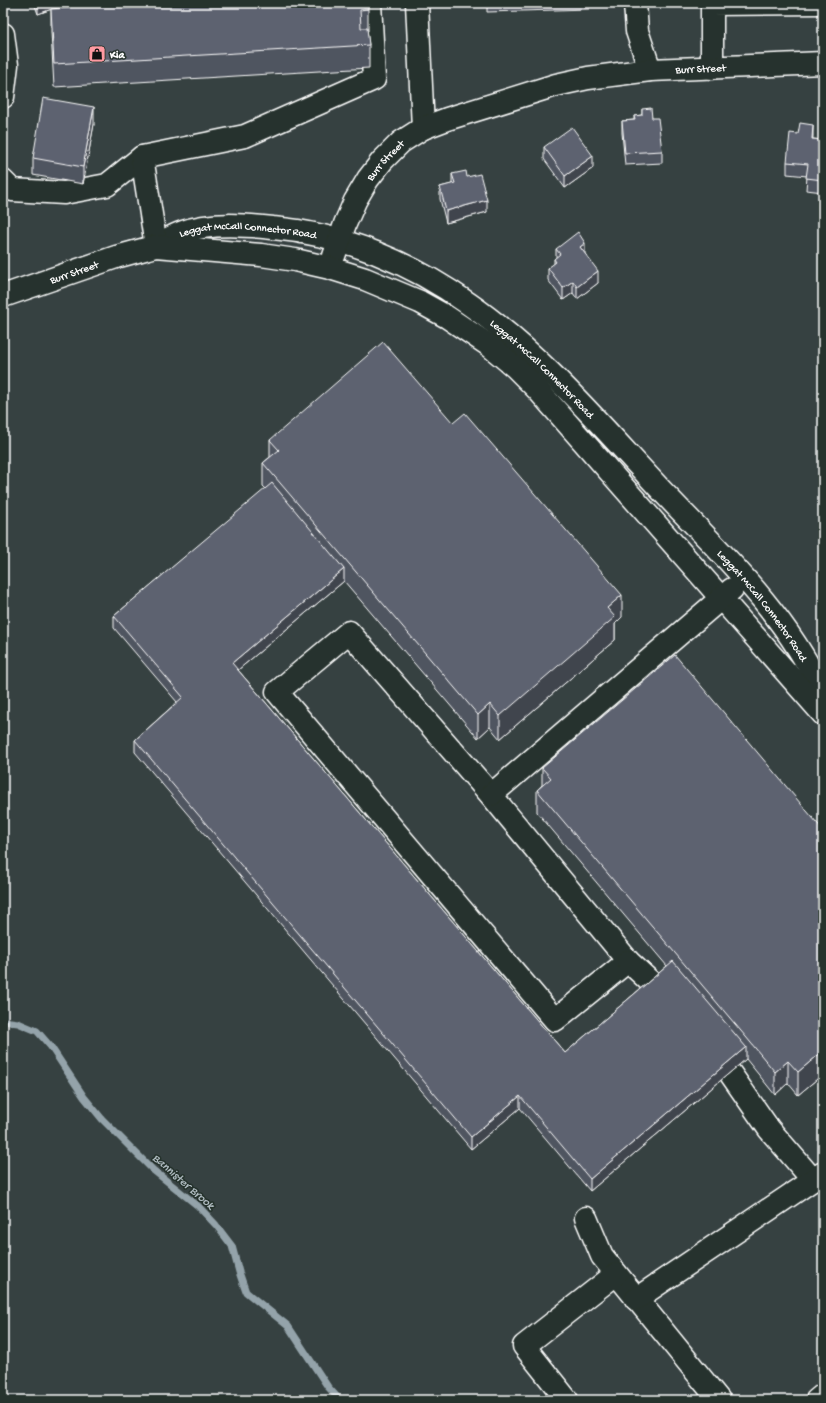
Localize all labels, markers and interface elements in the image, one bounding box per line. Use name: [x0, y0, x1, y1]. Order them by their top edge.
shop icon: Kia: [87, 44, 107, 64]
place label: Kia: [109, 50, 125, 62]
street label: Burr Street: [674, 63, 728, 77]
street label: Burr Street: [364, 137, 409, 185]
street label: Leggat McCall Connector Road: [178, 221, 319, 243]
street label: Burr Street: [48, 259, 102, 288]
street label: Leggat McCall Connector Road: [487, 318, 597, 423]
street label: Leggat McCall Connector Road: [714, 548, 810, 665]
water label: Bannister Brook: [149, 1152, 218, 1214]

